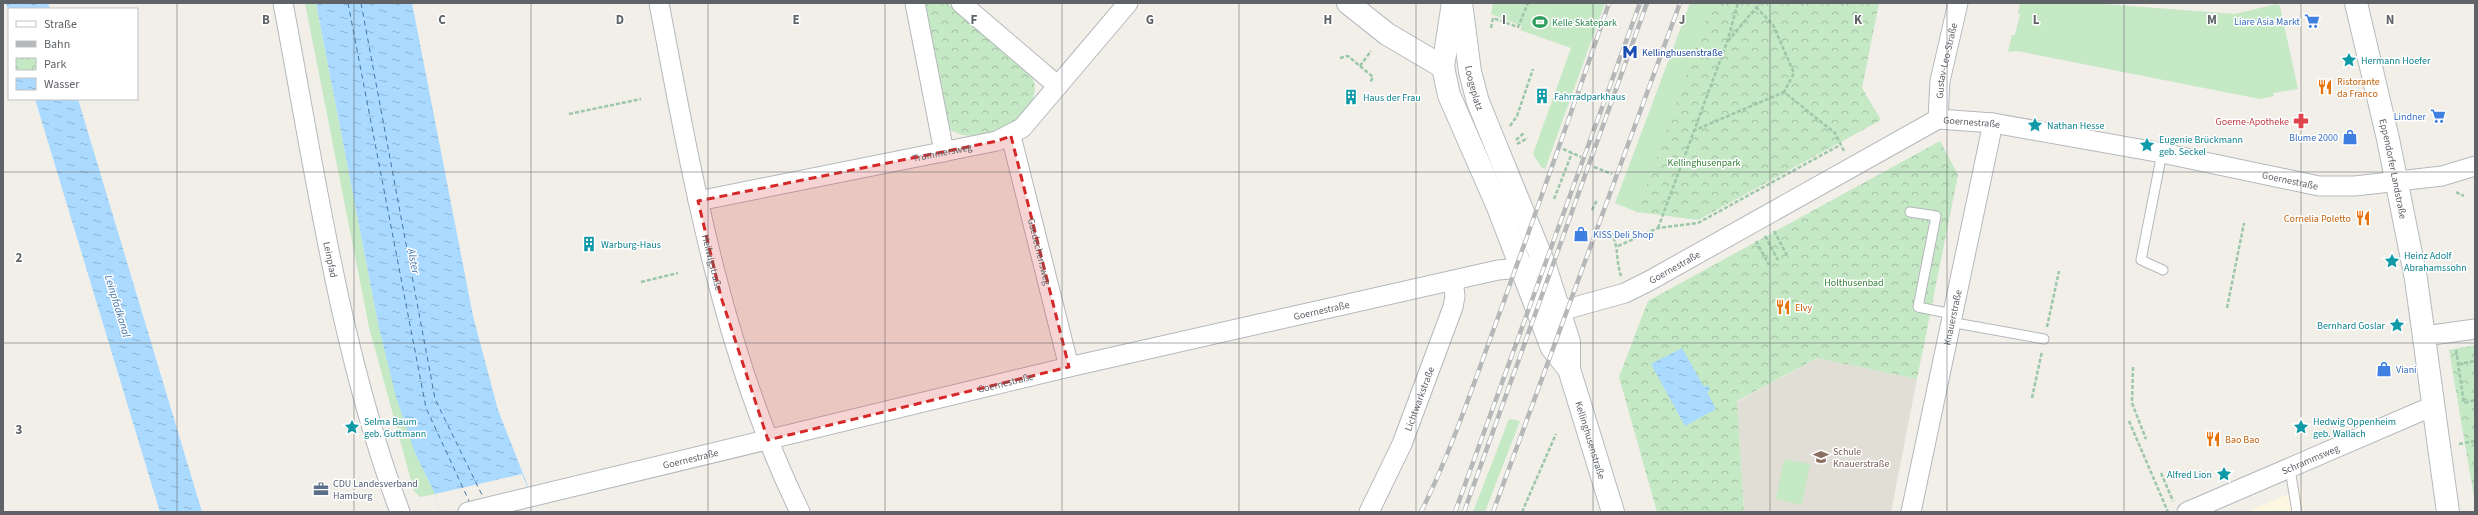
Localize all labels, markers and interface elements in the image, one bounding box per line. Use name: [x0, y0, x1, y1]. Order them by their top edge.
legend: [8, 8, 138, 100]
text: B: [262, 11, 270, 29]
text: C: [438, 11, 446, 29]
text: D: [616, 11, 624, 29]
text: E: [792, 11, 800, 29]
text: F: [971, 11, 978, 29]
text: G: [1146, 11, 1154, 29]
text: H: [1324, 11, 1332, 29]
text: I: [1502, 11, 1506, 29]
text: J: [1679, 11, 1685, 29]
text: K: [1854, 11, 1863, 29]
text: L: [2033, 11, 2040, 29]
text: M: [2207, 11, 2217, 29]
text: N: [2386, 11, 2394, 29]
supermarket icon: Liare Asia Markt: [2303, 12, 2321, 30]
sports icon: Kelle Skatepark: [1531, 13, 1549, 31]
place label: Liare Asia Markt: [2234, 15, 2301, 29]
text: Straße: [44, 16, 77, 33]
place label: Kelle Skatepark: [1552, 16, 1617, 30]
street label: Gustav-Leo-Straße: [1933, 22, 1961, 99]
text: Bahn: [44, 36, 70, 53]
metro station icon: Kellinghusenstraße: [1621, 43, 1639, 61]
place label: Kellinghusenstraße: [1642, 46, 1723, 60]
place icon: Hermann Hoefer: [2340, 51, 2358, 69]
place label: Hermann Hoefer: [2361, 54, 2431, 68]
text: Park: [44, 56, 66, 73]
street label: Loogeplatz: [1461, 65, 1487, 113]
place label: Ristorante da Franco: [2337, 75, 2380, 101]
text: Wasser: [44, 76, 80, 93]
restaurant icon: Ristorante da Franco: [2316, 78, 2334, 96]
building icon: Fahrradparkhaus: [1533, 87, 1551, 105]
building icon: Haus der Frau: [1342, 88, 1360, 106]
place label: Fahrradparkhaus: [1554, 90, 1625, 104]
place label: Haus der Frau: [1363, 91, 1421, 105]
supermarket icon: Lindner: [2429, 107, 2447, 125]
place label: Lindner: [2394, 110, 2427, 124]
pharmacy icon: Goerne-Apotheke: [2292, 112, 2310, 130]
street label: Goernestraße: [1943, 113, 2001, 132]
place label: Goerne-Apotheke: [2216, 115, 2289, 129]
place icon: Nathan Hesse: [2026, 116, 2044, 134]
street label: Eppendorfer Landstraße: [2375, 117, 2410, 220]
place label: Nathan Hesse: [2047, 119, 2105, 133]
shop icon: Blume 2000: [2341, 128, 2359, 146]
place label: Blume 2000: [2289, 131, 2338, 145]
place label: Eugenie Brückmann geb. Seckel: [2159, 133, 2243, 159]
place icon: Eugenie Brückmann geb. Seckel: [2138, 136, 2156, 154]
street label: Trummersweg: [911, 140, 973, 166]
park label: Kellinghusenpark: [1667, 156, 1741, 170]
street label: Goernestraße: [2261, 168, 2319, 194]
restaurant icon: Cornelia Poletto: [2354, 209, 2372, 227]
place label: Cornelia Poletto: [2284, 212, 2351, 226]
street label: Gaedechensweg: [1024, 217, 1054, 287]
shop icon: KISS Deli Shop: [1572, 225, 1590, 243]
place label: KISS Deli Shop: [1593, 228, 1654, 242]
street label: Heilwigstraße: [698, 233, 726, 292]
building icon: Warburg-Haus: [580, 235, 598, 253]
place label: Warburg-Haus: [601, 238, 661, 252]
street label: Leinpfad: [319, 240, 340, 279]
water label: Alster: [404, 246, 424, 276]
street label: Goernestraße: [1647, 248, 1703, 288]
text: 2: [16, 249, 23, 267]
place label: Heinz Adolf Abrahamssohn: [2404, 249, 2467, 275]
place icon: Heinz Adolf Abrahamssohn: [2383, 252, 2401, 270]
water label: Leinpfadkanal: [101, 273, 134, 339]
park label: Holthusenbad: [1824, 276, 1884, 290]
street label: Knauerstraße: [1940, 288, 1966, 347]
street label: Goernestraße: [1292, 298, 1351, 324]
restaurant icon: Elvy: [1774, 298, 1792, 316]
place label: Elvy: [1795, 301, 1812, 315]
place icon: Bernhard Goslar: [2388, 316, 2406, 334]
place label: Bernhard Goslar: [2317, 319, 2386, 333]
shop icon: Viani: [2375, 360, 2393, 378]
place label: Viani: [2396, 363, 2417, 377]
street label: Lichtwarkstraße: [1401, 365, 1438, 433]
street label: Goernestraße: [977, 370, 1035, 397]
street label: Kellinghusenstraße: [1571, 400, 1608, 481]
place label: Selma Baum geb. Guttmann: [364, 415, 426, 441]
place label: Hedwig Oppenheim geb. Wallach: [2313, 415, 2396, 441]
place icon: Selma Baum geb. Guttmann: [343, 418, 361, 436]
place icon: Hedwig Oppenheim geb. Wallach: [2292, 418, 2310, 436]
text: 3: [16, 421, 23, 439]
restaurant icon: Bao Bao: [2204, 430, 2222, 448]
place label: Bao Bao: [2225, 433, 2260, 447]
street label: Schrammsweg: [2279, 441, 2341, 478]
place label: Schule Knauerstraße: [1833, 445, 1890, 471]
street label: Goernestraße: [662, 446, 720, 473]
school or university icon: Schule Knauerstraße: [1812, 448, 1830, 466]
place icon: Alfred Lion: [2215, 465, 2233, 483]
place label: Alfred Lion: [2167, 468, 2212, 482]
place label: CDU Landesverband Hamburg: [333, 477, 418, 503]
office icon: CDU Landesverband Hamburg: [312, 480, 330, 498]

